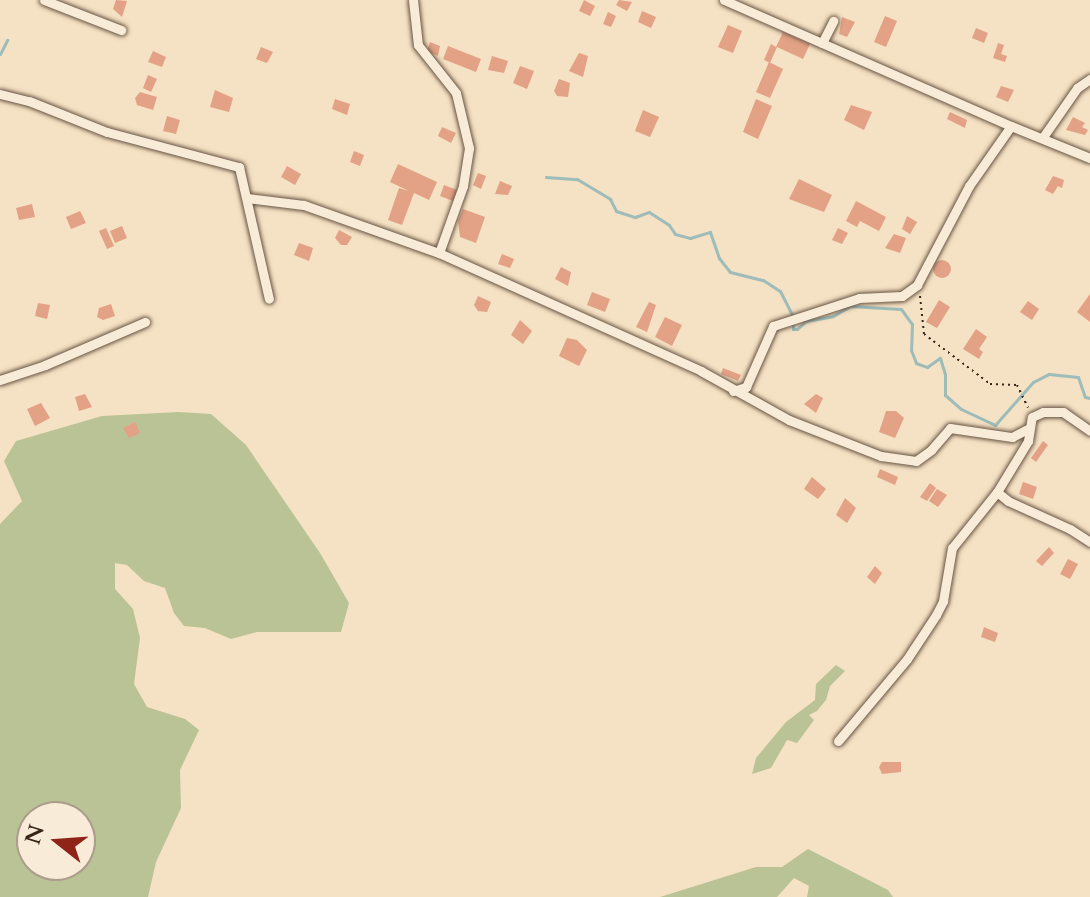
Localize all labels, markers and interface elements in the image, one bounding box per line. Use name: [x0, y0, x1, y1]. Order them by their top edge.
north arrow: [16, 801, 96, 881]
text: N: [18, 821, 52, 848]

